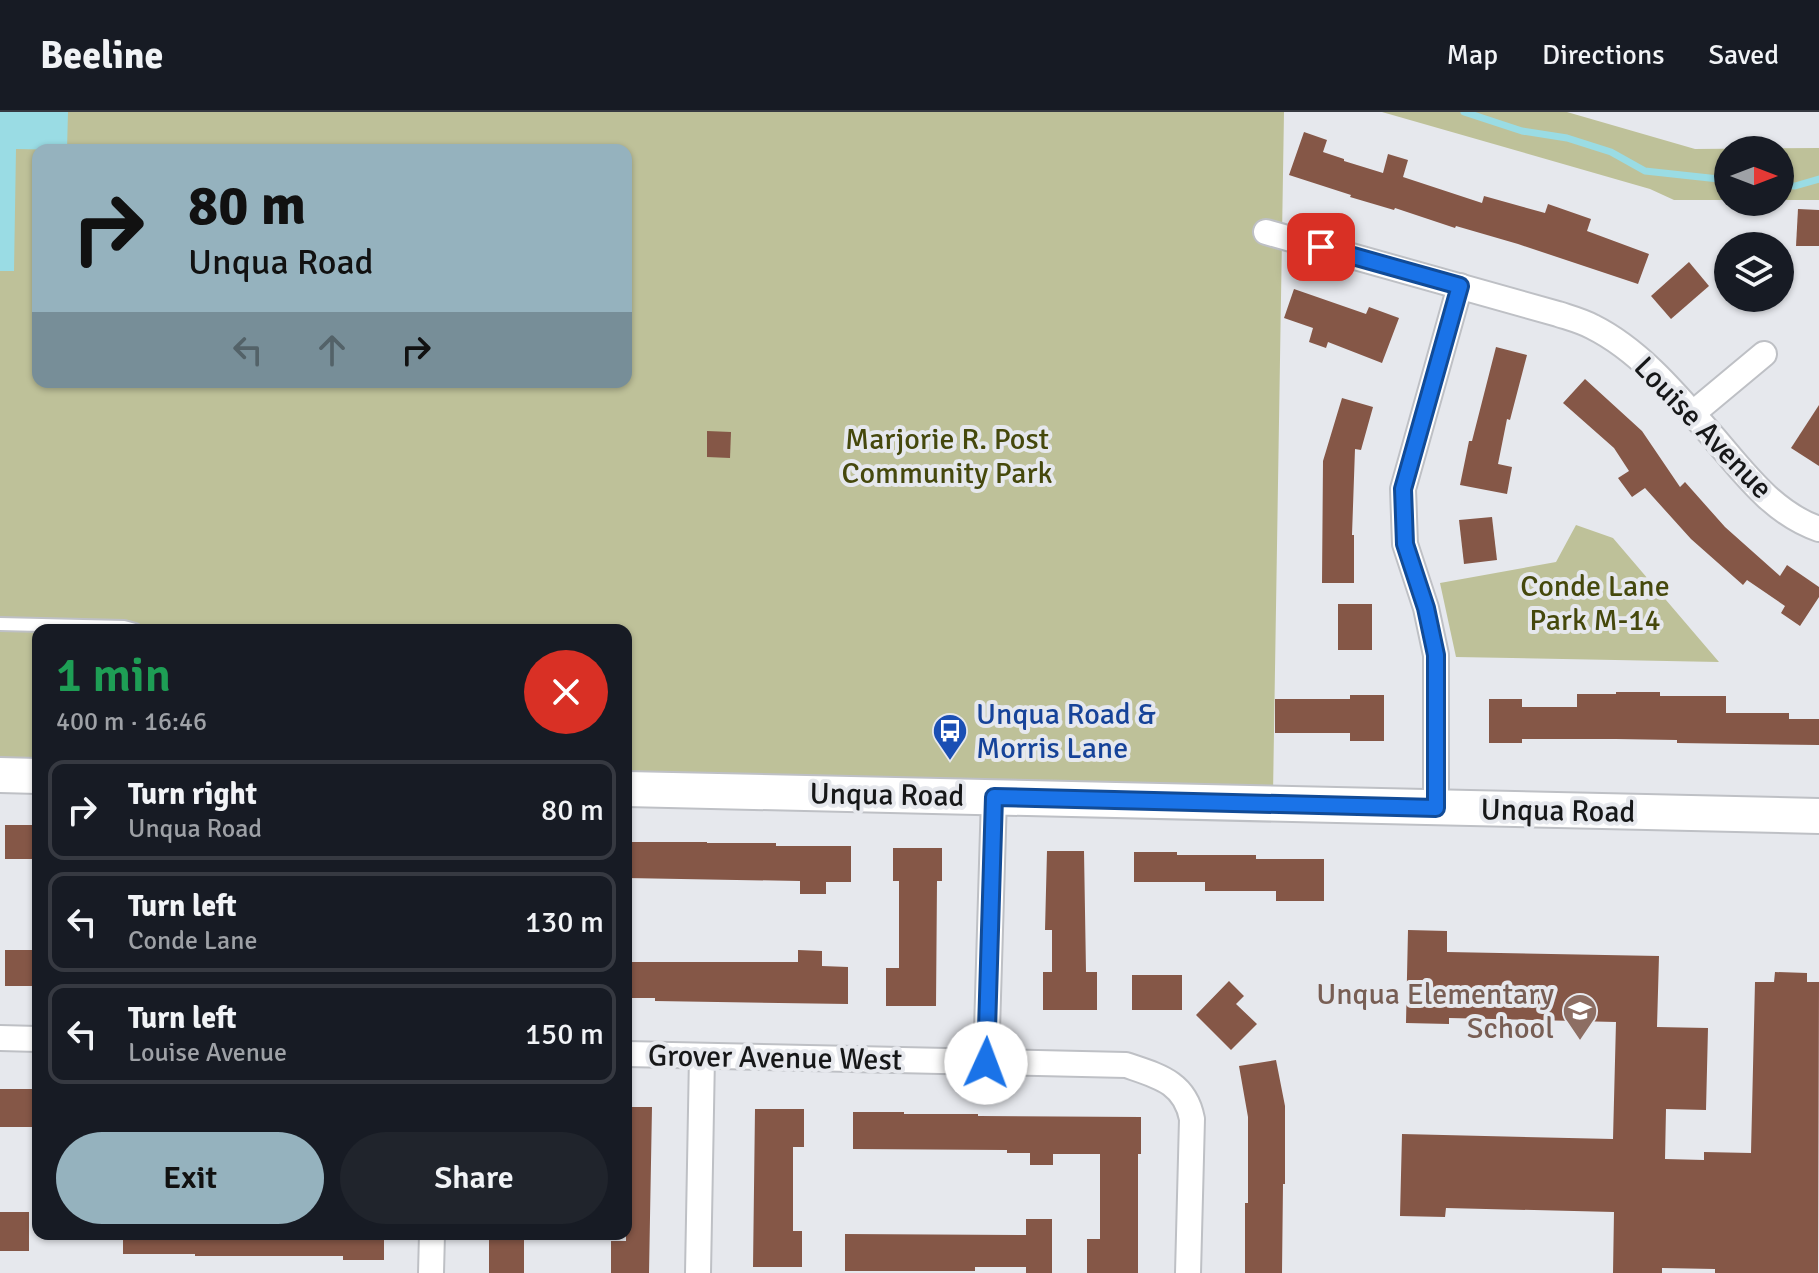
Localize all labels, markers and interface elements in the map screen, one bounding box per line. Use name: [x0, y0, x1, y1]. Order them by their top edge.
text: Beeline: [40, 32, 163, 79]
text: Map: [1446, 38, 1498, 72]
text: Directions: [1542, 38, 1664, 72]
text: Saved: [1708, 38, 1779, 72]
north arrow: [1714, 136, 1794, 216]
map controls: [1714, 136, 1794, 312]
text: 80 m: [188, 171, 306, 240]
icon: right: [56, 176, 160, 280]
pin: [1287, 213, 1355, 281]
icon: arrive: [1299, 225, 1343, 269]
button: layers: [1714, 232, 1794, 312]
text: Unqua Road: [188, 240, 374, 285]
icon: left: [226, 328, 270, 372]
icon: ahead: [310, 328, 354, 372]
icon: right: [394, 328, 438, 372]
street label: Louise Avenue: [1626, 349, 1780, 507]
park label: Marjorie R. Post Community Park: [842, 421, 1052, 492]
park label: Conde Lane Park M-14: [1520, 568, 1670, 639]
text: 1 min: [56, 646, 171, 705]
button: close: [524, 650, 608, 734]
place label: Unqua Road & Morris Lane: [976, 696, 1156, 767]
text: 400 m · 16:46: [56, 706, 207, 738]
bus stop icon: Unqua Road & Morris Lane: [931, 712, 969, 762]
street label: Unqua Road: [809, 775, 965, 815]
text: Turn right: [128, 776, 257, 813]
icon: right: [60, 788, 104, 832]
street label: Unqua Road: [1480, 791, 1636, 831]
text: 80 m: [541, 792, 604, 829]
text: Unqua Road: [128, 813, 262, 845]
text: Turn left: [128, 888, 237, 925]
icon: left: [60, 900, 104, 944]
text: 130 m: [525, 904, 604, 941]
text: Conde Lane: [128, 925, 257, 957]
place label: Unqua Elementary School: [1316, 976, 1554, 1047]
school or university icon: Unqua Elementary School: [1561, 992, 1599, 1042]
text: Turn left: [128, 1000, 237, 1037]
icon: left: [60, 1012, 104, 1056]
text: 150 m: [525, 1016, 604, 1053]
position arrow: [944, 1021, 1028, 1105]
text: Louise Avenue: [128, 1037, 287, 1069]
street label: Grover Avenue West: [648, 1037, 902, 1079]
button: Exit: [56, 1132, 324, 1224]
button: Share: [340, 1132, 608, 1224]

